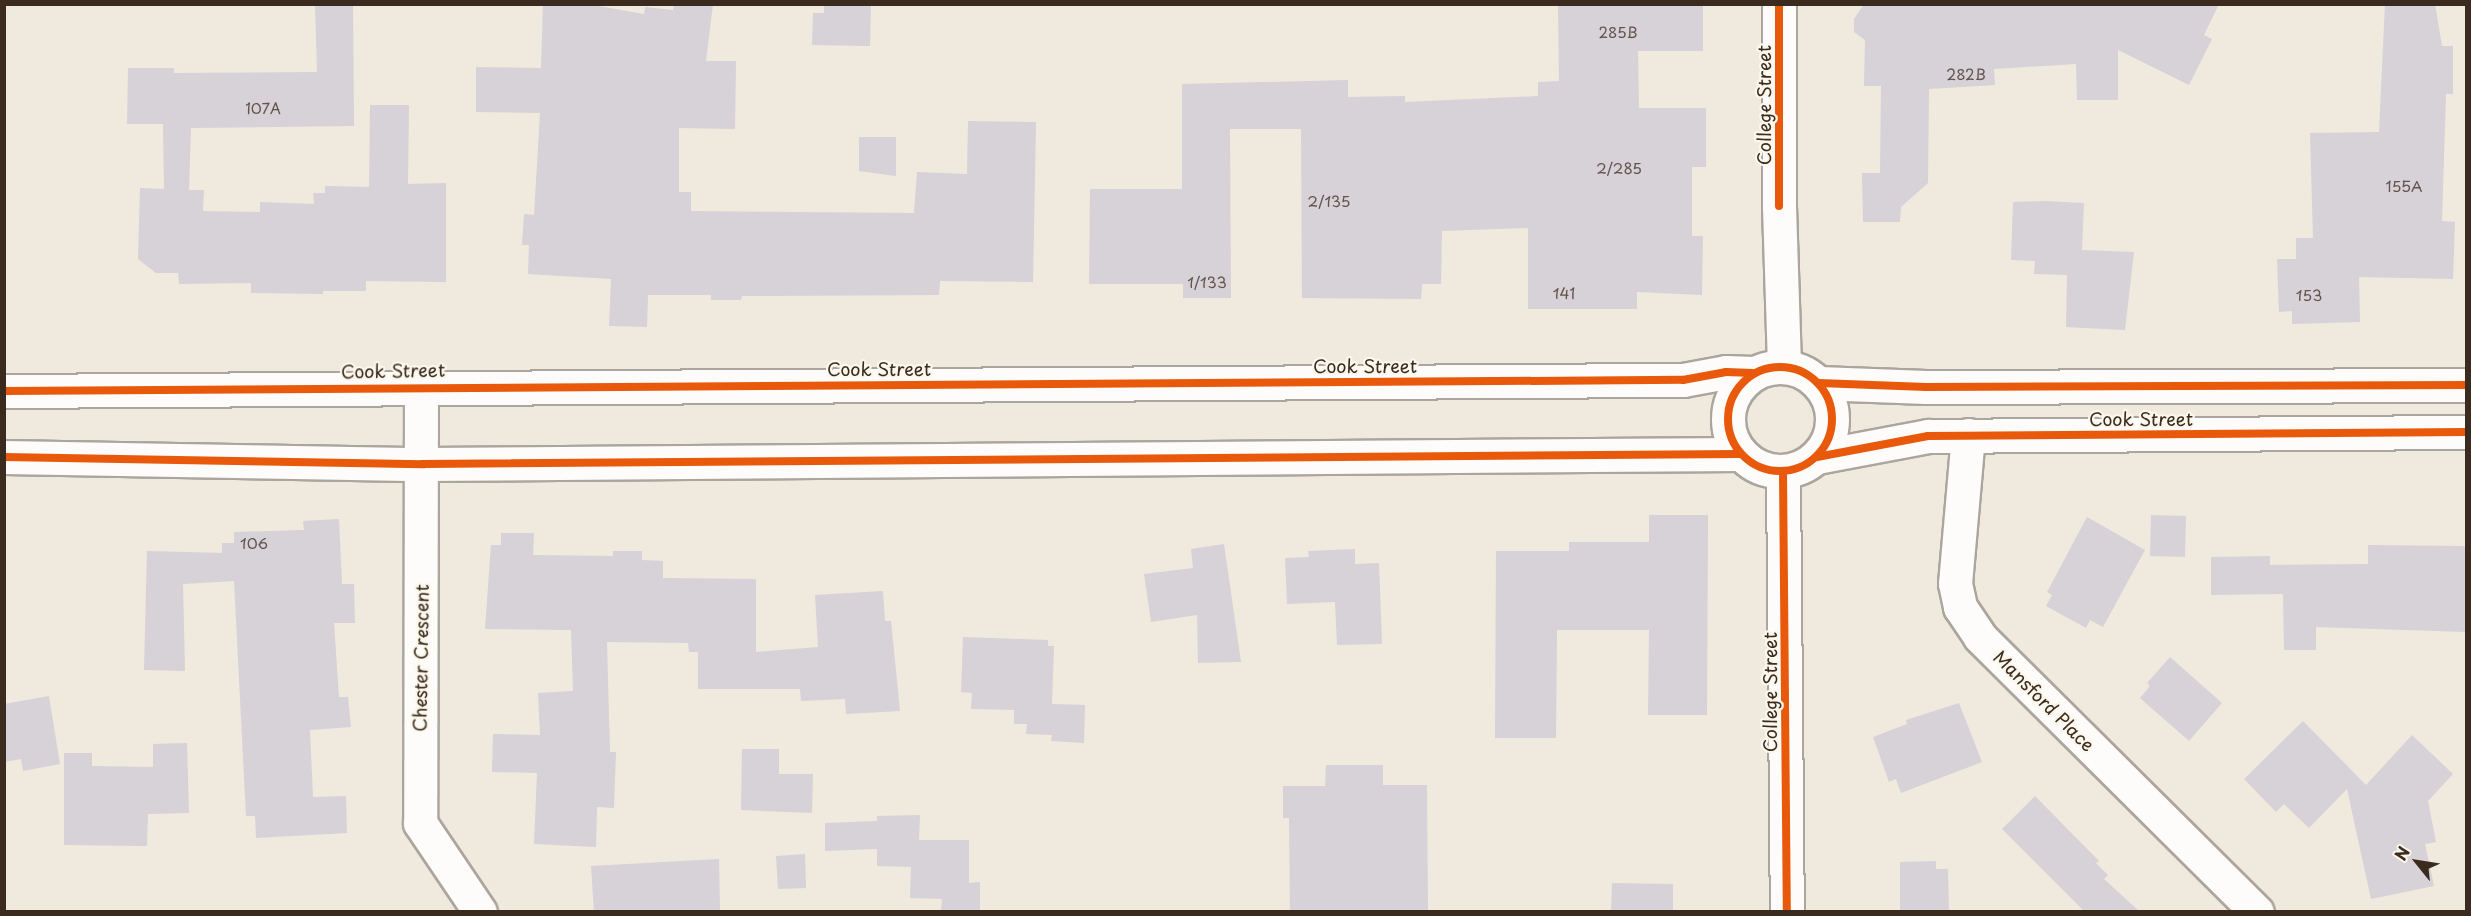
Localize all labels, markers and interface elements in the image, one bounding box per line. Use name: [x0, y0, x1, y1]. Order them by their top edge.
house number: 285B: [1598, 23, 1638, 41]
street label: College Street: [1753, 44, 1775, 166]
house number: 282B: [1946, 65, 1986, 83]
house number: 107A: [245, 99, 281, 117]
house number: 2/285: [1596, 159, 1642, 177]
house number: 155A: [2386, 177, 2422, 195]
house number: 2/135: [1308, 192, 1350, 210]
house number: 1/133: [1187, 273, 1227, 291]
house number: 141: [1553, 284, 1575, 302]
house number: 153: [2296, 286, 2322, 304]
street label: Cook Street: [1313, 355, 1417, 377]
street label: Cook Street: [827, 358, 931, 380]
street label: Cook Street: [341, 359, 445, 383]
street label: Cook Street: [2089, 408, 2193, 430]
house number: 106: [240, 534, 268, 552]
street label: Chester Crescent: [409, 584, 433, 732]
street label: College Street: [1759, 631, 1781, 753]
street label: Mansford Place: [1989, 646, 2099, 756]
north arrow: [2387, 832, 2447, 892]
text: N: [2388, 842, 2415, 864]

